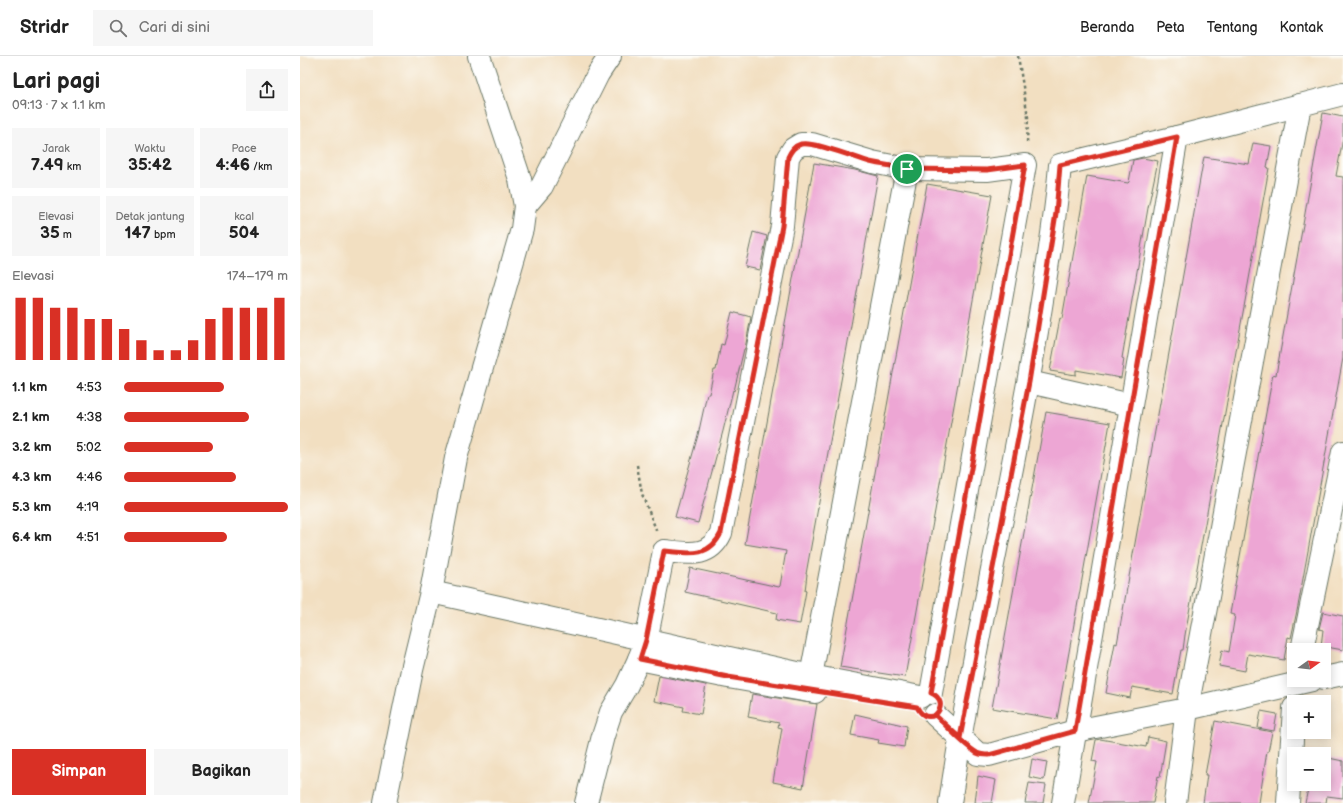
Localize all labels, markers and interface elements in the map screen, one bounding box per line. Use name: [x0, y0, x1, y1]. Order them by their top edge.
search box: [93, 10, 373, 46]
text: Stridr: [20, 16, 69, 39]
icon: search: [107, 17, 129, 39]
text: Cari di sini: [139, 18, 210, 37]
text: Beranda: [1080, 19, 1134, 36]
text: Peta: [1156, 19, 1185, 36]
text: Tentang: [1207, 19, 1258, 36]
text: Kontak: [1280, 19, 1323, 36]
text: Lari pagi: [12, 68, 100, 95]
button: share: [246, 69, 288, 111]
text: 09:13 · 7 × 1.1 km: [12, 97, 105, 113]
text: Jarak: [42, 142, 70, 155]
text: Waktu: [135, 142, 165, 155]
text: Pace: [231, 142, 257, 155]
pin: [890, 152, 924, 186]
text: 7.49: [31, 155, 64, 175]
text: 35:42: [128, 155, 172, 175]
text: 4:46: [216, 155, 250, 175]
icon: arrive: [896, 158, 918, 180]
text: km: [64, 160, 81, 173]
text: /km: [250, 160, 272, 173]
text: Elevasi: [38, 210, 74, 223]
text: Detak jantung: [115, 210, 185, 223]
text: kcal: [234, 210, 254, 223]
text: 35: [40, 223, 60, 243]
text: 147: [124, 223, 151, 243]
text: 504: [229, 223, 259, 243]
text: m: [60, 228, 72, 241]
text: bpm: [151, 228, 176, 241]
text: Elevasi: [12, 268, 54, 284]
text: 174–179 m: [227, 268, 288, 284]
text: 1.1 km: [12, 379, 47, 395]
text: 4:53: [76, 379, 102, 395]
text: 2.1 km: [12, 409, 50, 425]
text: 4:38: [76, 409, 102, 425]
text: 3.2 km: [12, 439, 52, 455]
text: 5:02: [76, 439, 101, 455]
text: 4.3 km: [12, 469, 52, 485]
text: 4:46: [76, 469, 102, 485]
text: 5.3 km: [12, 499, 51, 515]
text: 4:19: [76, 499, 99, 515]
text: 6.4 km: [12, 529, 52, 545]
text: 4:51: [76, 529, 99, 545]
north arrow: [1287, 643, 1331, 687]
map controls: [1287, 643, 1331, 791]
button: +: [1287, 695, 1331, 739]
button: −: [1287, 747, 1331, 791]
button: Simpan: [12, 749, 146, 795]
button: Bagikan: [154, 749, 288, 795]

